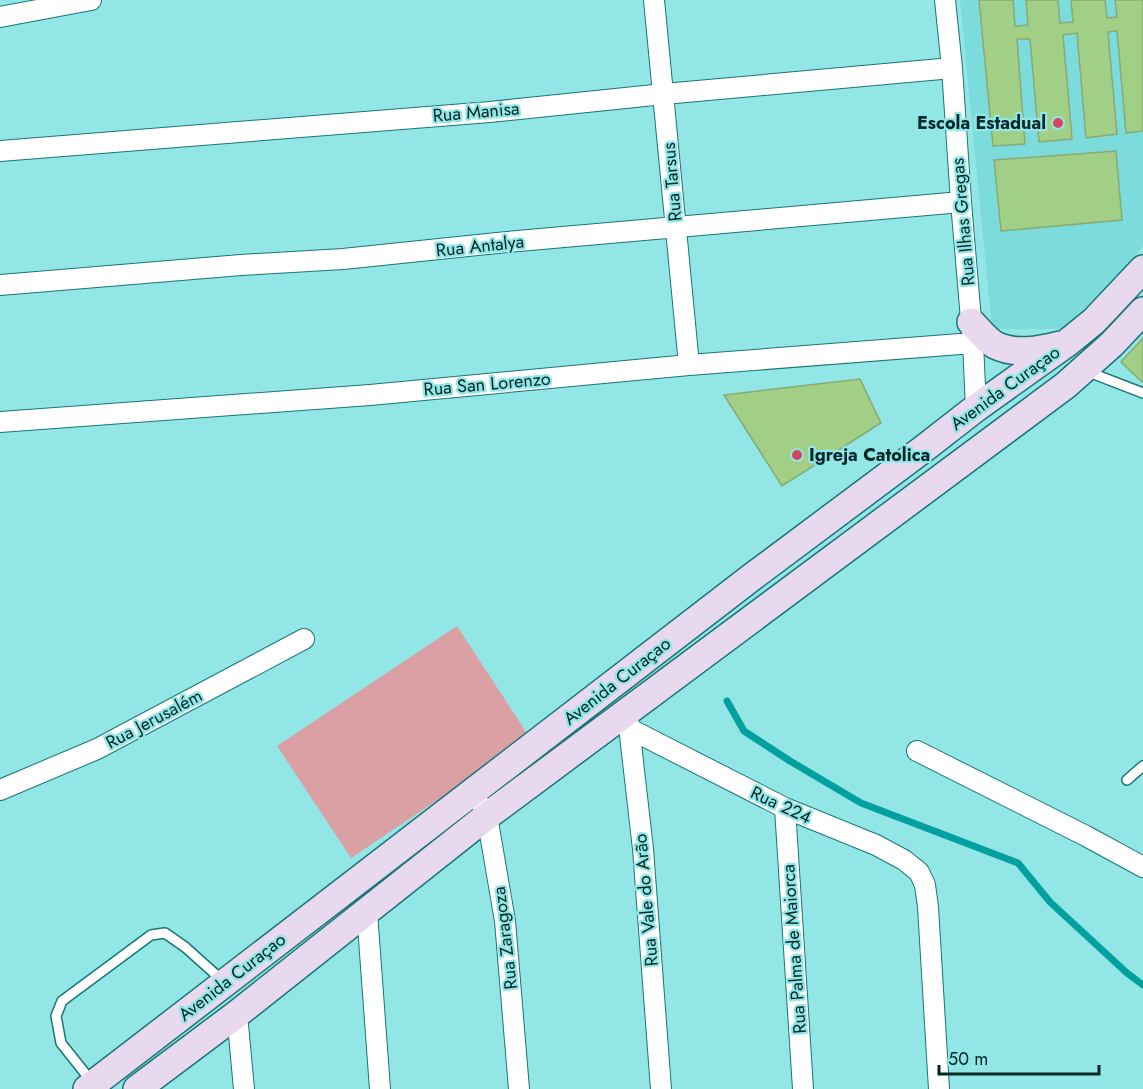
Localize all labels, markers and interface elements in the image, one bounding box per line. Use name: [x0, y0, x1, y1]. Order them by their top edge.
street label: Rua Manisa: [432, 95, 520, 129]
place label: Escola Estadual: [917, 110, 1046, 136]
marker: Escola Estadual: [1051, 116, 1065, 130]
street label: Rua Tarsus: [656, 142, 688, 222]
street label: Rua Ilhas Gregas: [944, 157, 982, 287]
street label: Rua Antalya: [435, 228, 525, 264]
street label: Avenida Curaçao: [945, 339, 1065, 437]
street label: Rua San Lorenzo: [422, 365, 552, 403]
place label: Igreja Catolica: [809, 442, 930, 468]
marker: Igreja Catolica: [790, 448, 804, 462]
street label: Avenida Curaçao: [558, 631, 676, 731]
street label: Rua Jerusalém: [101, 683, 207, 755]
street label: Rua 224: [746, 780, 816, 830]
street label: Rua Vale do Arão: [627, 832, 665, 968]
street label: Rua Palma de Maiorca: [775, 863, 813, 1035]
street label: Rua Zaragoza: [486, 885, 524, 991]
street label: Avenida Curaçao: [173, 927, 291, 1027]
scale bar: [939, 1038, 1100, 1076]
text: 50 m: [948, 1046, 988, 1072]

